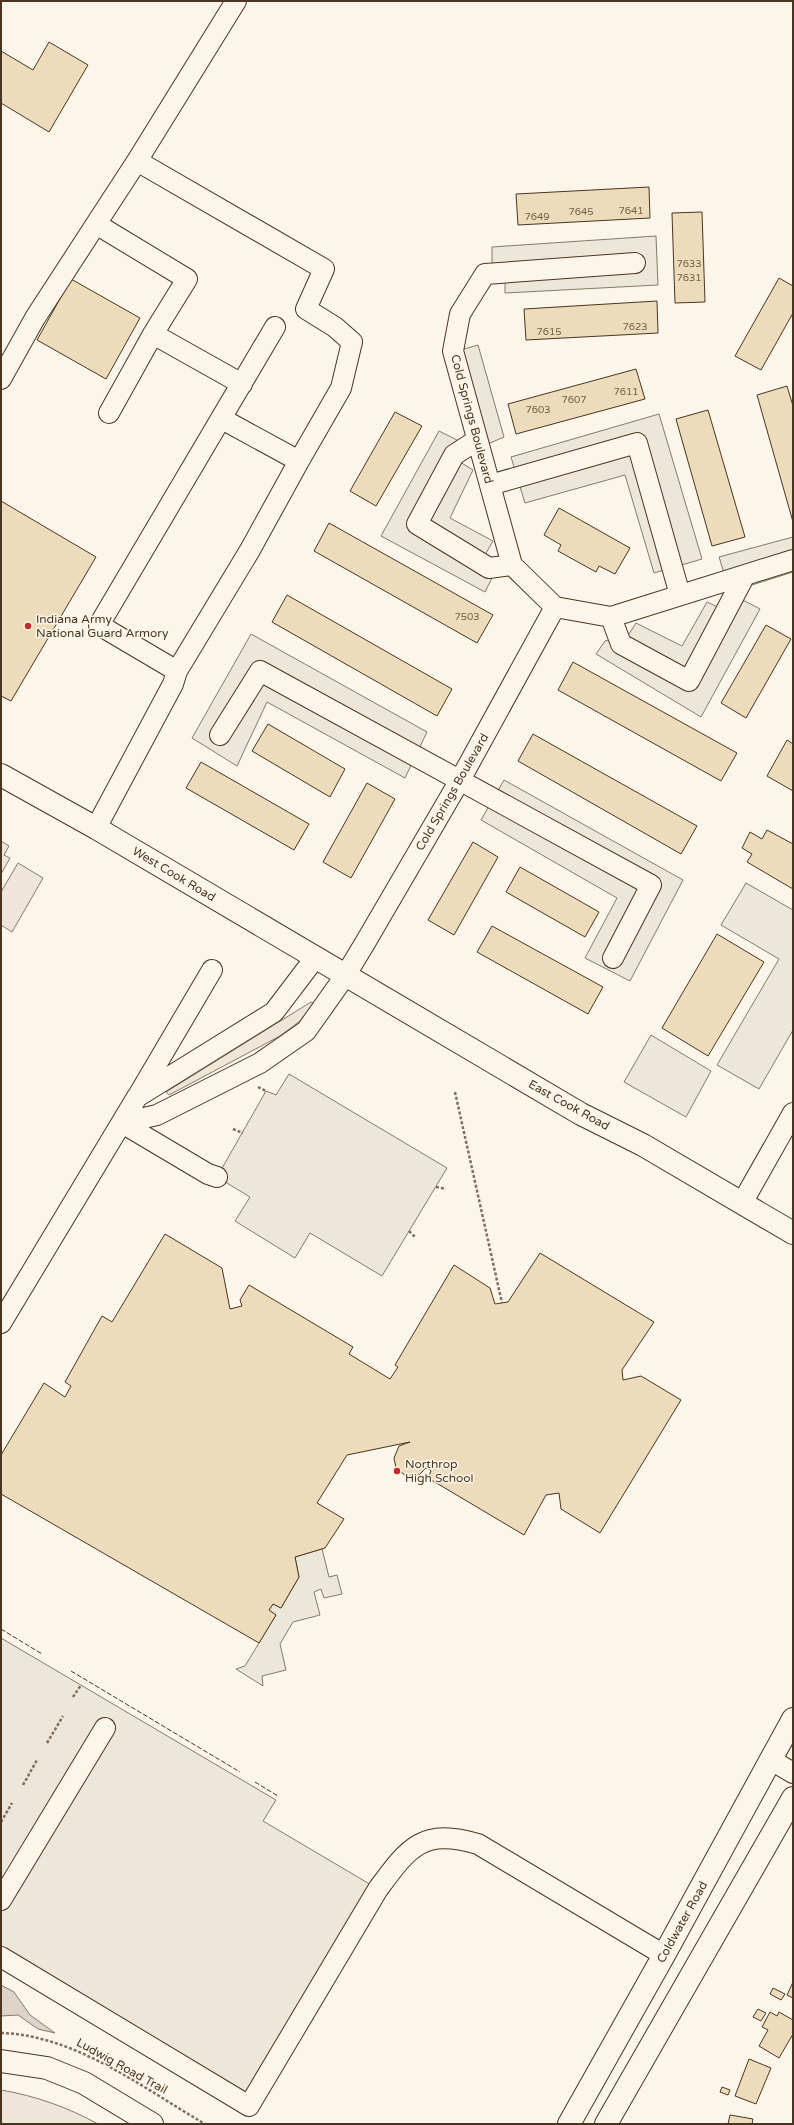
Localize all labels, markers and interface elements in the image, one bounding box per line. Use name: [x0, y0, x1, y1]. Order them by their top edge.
house number: 7641: [618, 205, 644, 217]
house number: 7645: [568, 206, 594, 218]
house number: 7649: [524, 211, 550, 223]
house number: 7633: [676, 258, 702, 270]
house number: 7631: [676, 272, 702, 284]
house number: 7623: [622, 321, 648, 333]
house number: 7615: [536, 326, 562, 338]
street label: Cold Springs Boulevard: [448, 353, 496, 485]
house number: 7611: [613, 386, 639, 398]
house number: 7607: [561, 394, 587, 406]
house number: 7603: [525, 404, 551, 416]
house number: 7503: [454, 611, 480, 623]
place label: Indiana Army National Guard Armory: [36, 612, 169, 640]
marker: Indiana Army National Guard Armory: [23, 621, 33, 631]
street label: Cold Springs Boulevard: [413, 731, 491, 853]
street label: West Cook Road: [130, 844, 218, 904]
street label: East Cook Road: [526, 1077, 612, 1133]
place label: Northrop High School: [405, 1457, 474, 1485]
marker: Northrop High School: [392, 1466, 402, 1476]
street label: Coldwater Road: [654, 1879, 710, 1965]
street label: Ludwig Road Trail: [74, 2035, 170, 2097]

